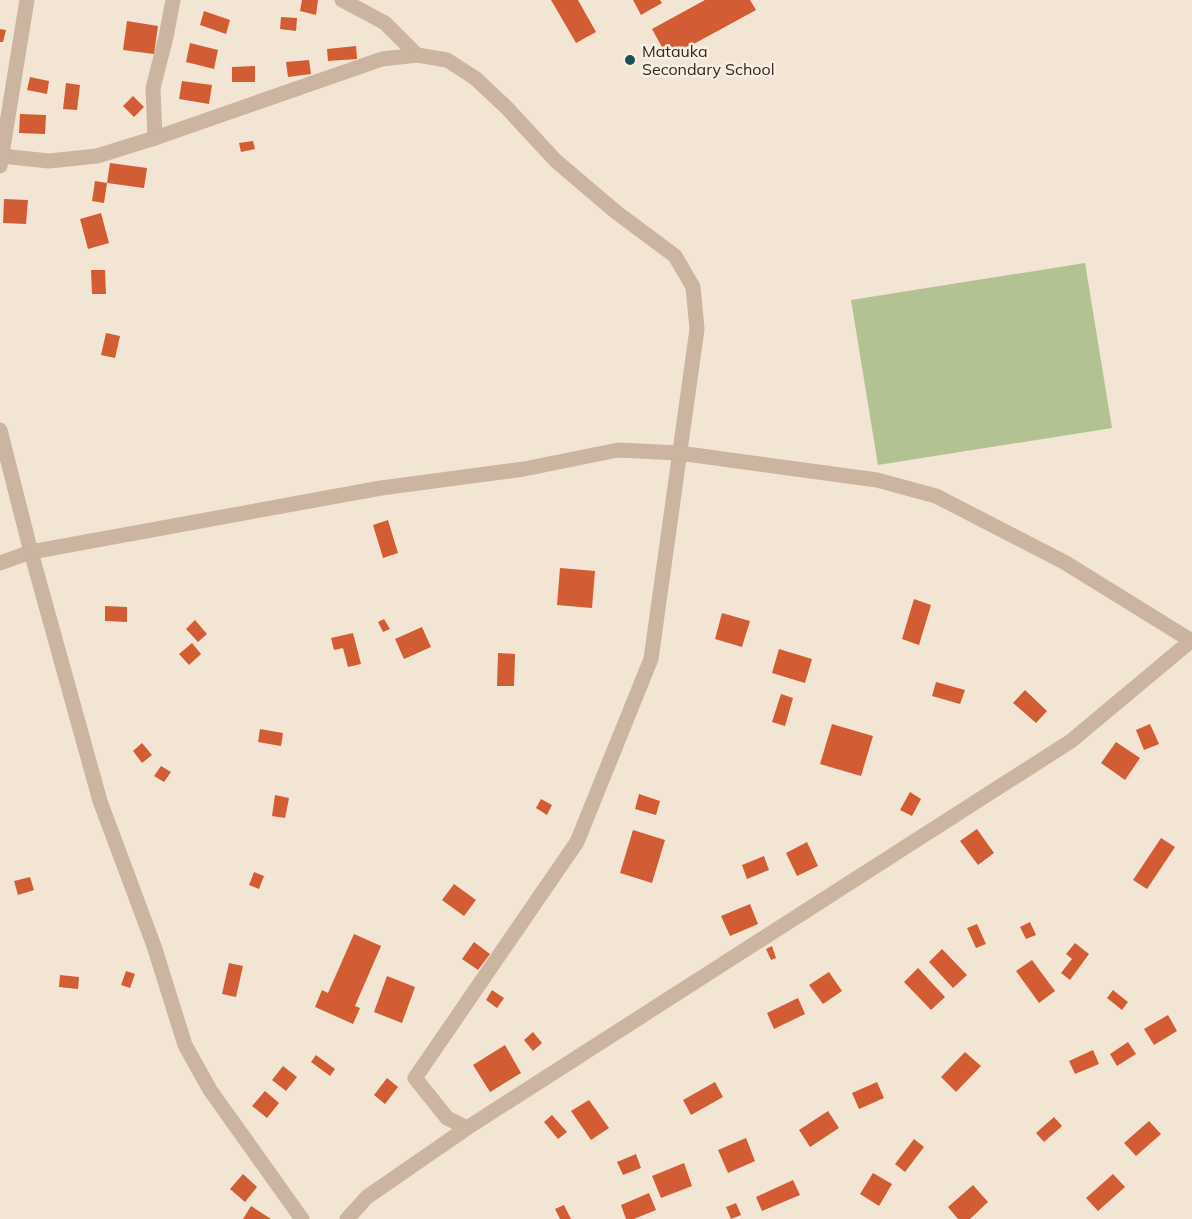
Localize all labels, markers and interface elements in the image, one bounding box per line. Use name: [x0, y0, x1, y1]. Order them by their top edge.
place label: Matauka Secondary School: [642, 41, 774, 79]
marker: Matauka Secondary School: [623, 53, 637, 67]

